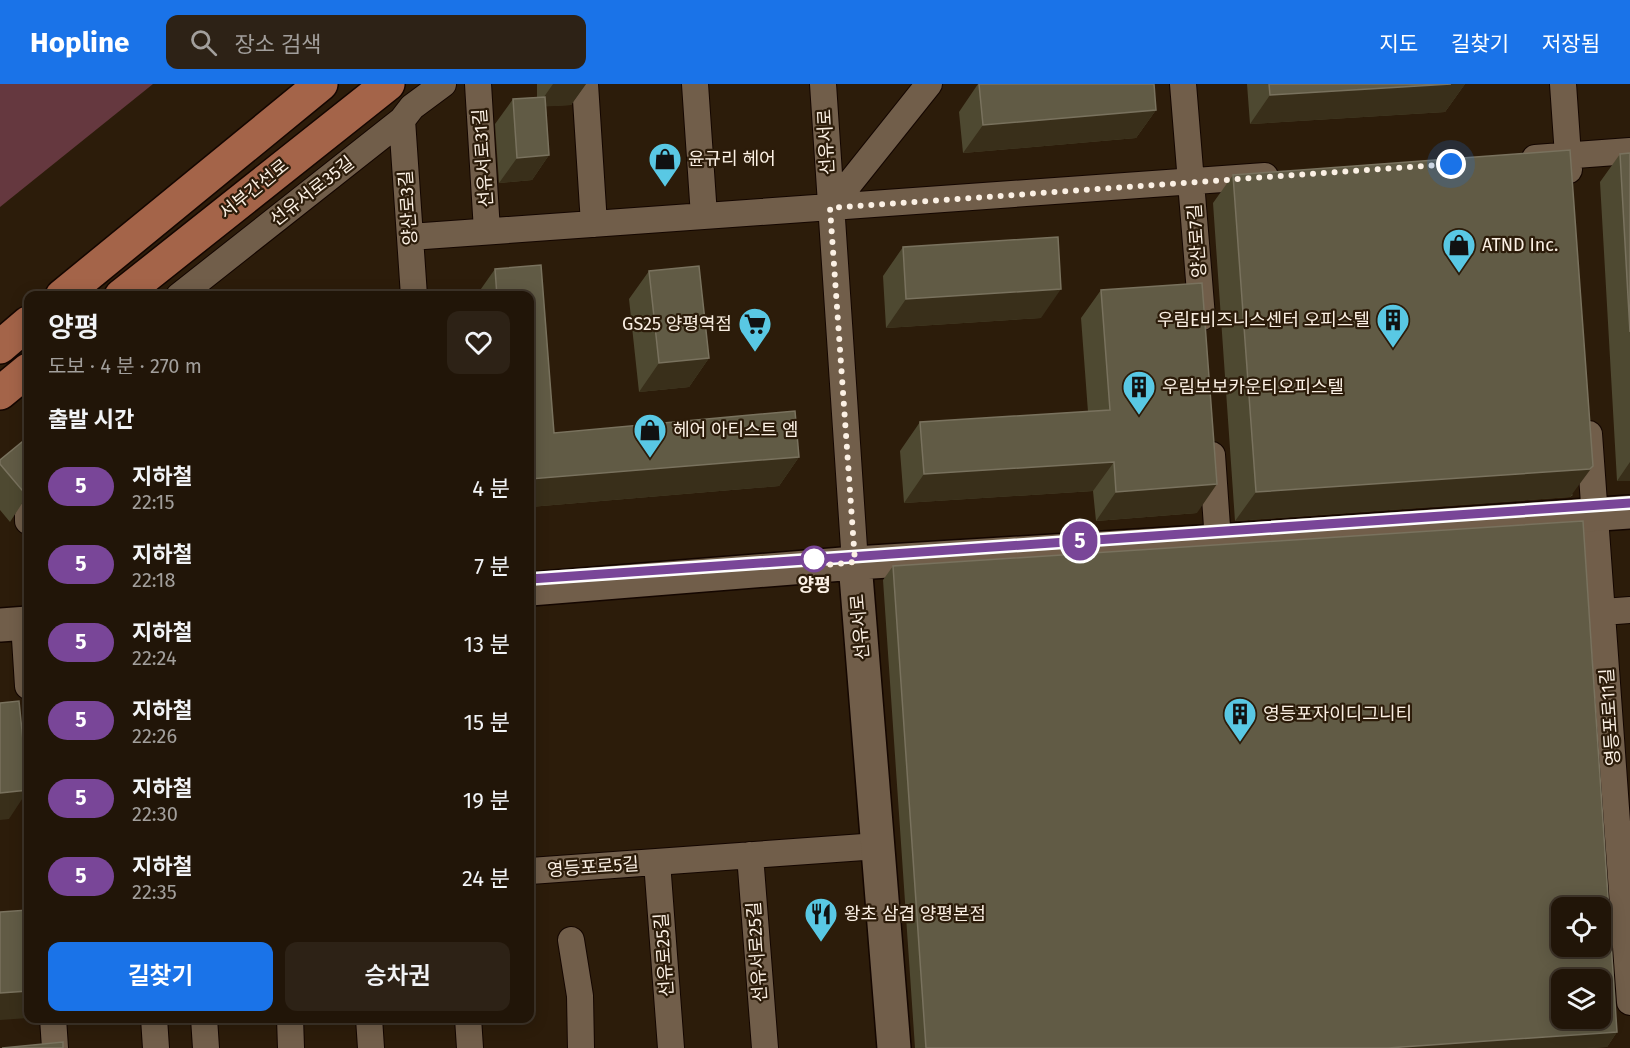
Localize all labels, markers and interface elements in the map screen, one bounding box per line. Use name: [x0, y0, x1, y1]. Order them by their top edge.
search box: [166, 15, 586, 69]
text: Hopline: [30, 26, 130, 59]
icon: search: [187, 26, 220, 59]
text: 장소 검색: [235, 31, 321, 58]
text: 지도: [1379, 31, 1418, 57]
text: 길찾기: [1451, 31, 1509, 57]
text: 저장됨: [1542, 31, 1600, 57]
street label: 선유서로31길: [469, 108, 497, 208]
street label: 선유서로: [813, 108, 839, 176]
shop icon: 윤규리 헤어: [647, 141, 683, 188]
place label: 윤규리 헤어: [688, 148, 776, 170]
your location: [1436, 149, 1466, 179]
street label: 선유서로35길: [266, 151, 358, 231]
street label: 서부간선로: [215, 154, 293, 224]
street label: 양산로3길: [394, 170, 422, 246]
street label: 양산로7길: [1183, 203, 1211, 279]
shop icon: ATND Inc.: [1441, 227, 1477, 274]
place label: ATND Inc.: [1482, 234, 1558, 256]
building icon: 우림E비즈니스센터 오피스텔: [1375, 302, 1411, 349]
supermarket icon: GS25 양평역점: [737, 306, 773, 353]
place label: 우림E비즈니스센터 오피스텔: [1157, 309, 1370, 331]
text: 양평: [48, 311, 100, 344]
button: heart: [447, 311, 510, 374]
place label: GS25 양평역점: [622, 313, 732, 335]
text: 도보 · 4 분 · 270 m: [48, 354, 202, 378]
building icon: 우림보보카운티오피스텔: [1121, 369, 1157, 416]
place label: 우림보보카운티오피스텔: [1162, 376, 1344, 398]
text: 출발 시간: [48, 406, 134, 433]
shop icon: 헤어 아티스트 엠: [632, 412, 668, 459]
place label: 헤어 아티스트 엠: [673, 419, 798, 441]
text: 지하철: [132, 463, 193, 490]
text: 5: [75, 473, 87, 499]
text: 4 분: [472, 475, 510, 502]
text: 22:15: [132, 490, 174, 514]
line badge: 5: [1060, 522, 1100, 560]
text: 5: [1074, 528, 1086, 554]
text: 지하철: [132, 541, 193, 568]
marker: 양평: [801, 546, 827, 572]
text: 5: [75, 551, 87, 577]
text: 7 분: [474, 553, 510, 580]
text: 22:18: [132, 568, 175, 592]
place label: 양평: [797, 574, 831, 596]
street label: 선유서로: [846, 593, 874, 661]
text: 지하철: [132, 619, 193, 646]
text: 5: [75, 629, 87, 655]
text: 13 분: [463, 631, 510, 658]
text: 22:24: [132, 646, 177, 670]
street label: 영등포로11길: [1596, 667, 1624, 767]
building icon: 영등포자이디그니티: [1222, 696, 1258, 743]
text: 지하철: [132, 697, 193, 724]
place label: 영등포자이디그니티: [1263, 703, 1412, 725]
text: 5: [75, 707, 87, 733]
text: 15 분: [463, 709, 510, 736]
text: 22:26: [132, 724, 177, 748]
text: 지하철: [132, 775, 193, 802]
text: 5: [75, 785, 87, 811]
text: 19 분: [463, 787, 510, 814]
text: 22:30: [132, 802, 178, 826]
text: 지하철: [132, 853, 193, 880]
street label: 영등포로5길: [546, 853, 640, 881]
text: 5: [75, 863, 87, 889]
text: 24 분: [462, 865, 510, 892]
text: 22:35: [132, 880, 177, 904]
restaurant icon: 왕초 삼겹 양평본점: [803, 896, 839, 943]
map controls: [1551, 897, 1611, 1029]
button: locate: [1551, 897, 1611, 957]
street label: 선유서로25길: [743, 901, 771, 1003]
place label: 왕초 삼겹 양평본점: [844, 903, 986, 925]
street label: 선유로25길: [650, 912, 678, 998]
button: 길찾기: [48, 942, 273, 1011]
button: 승차권: [285, 942, 510, 1011]
button: layers: [1551, 969, 1611, 1029]

